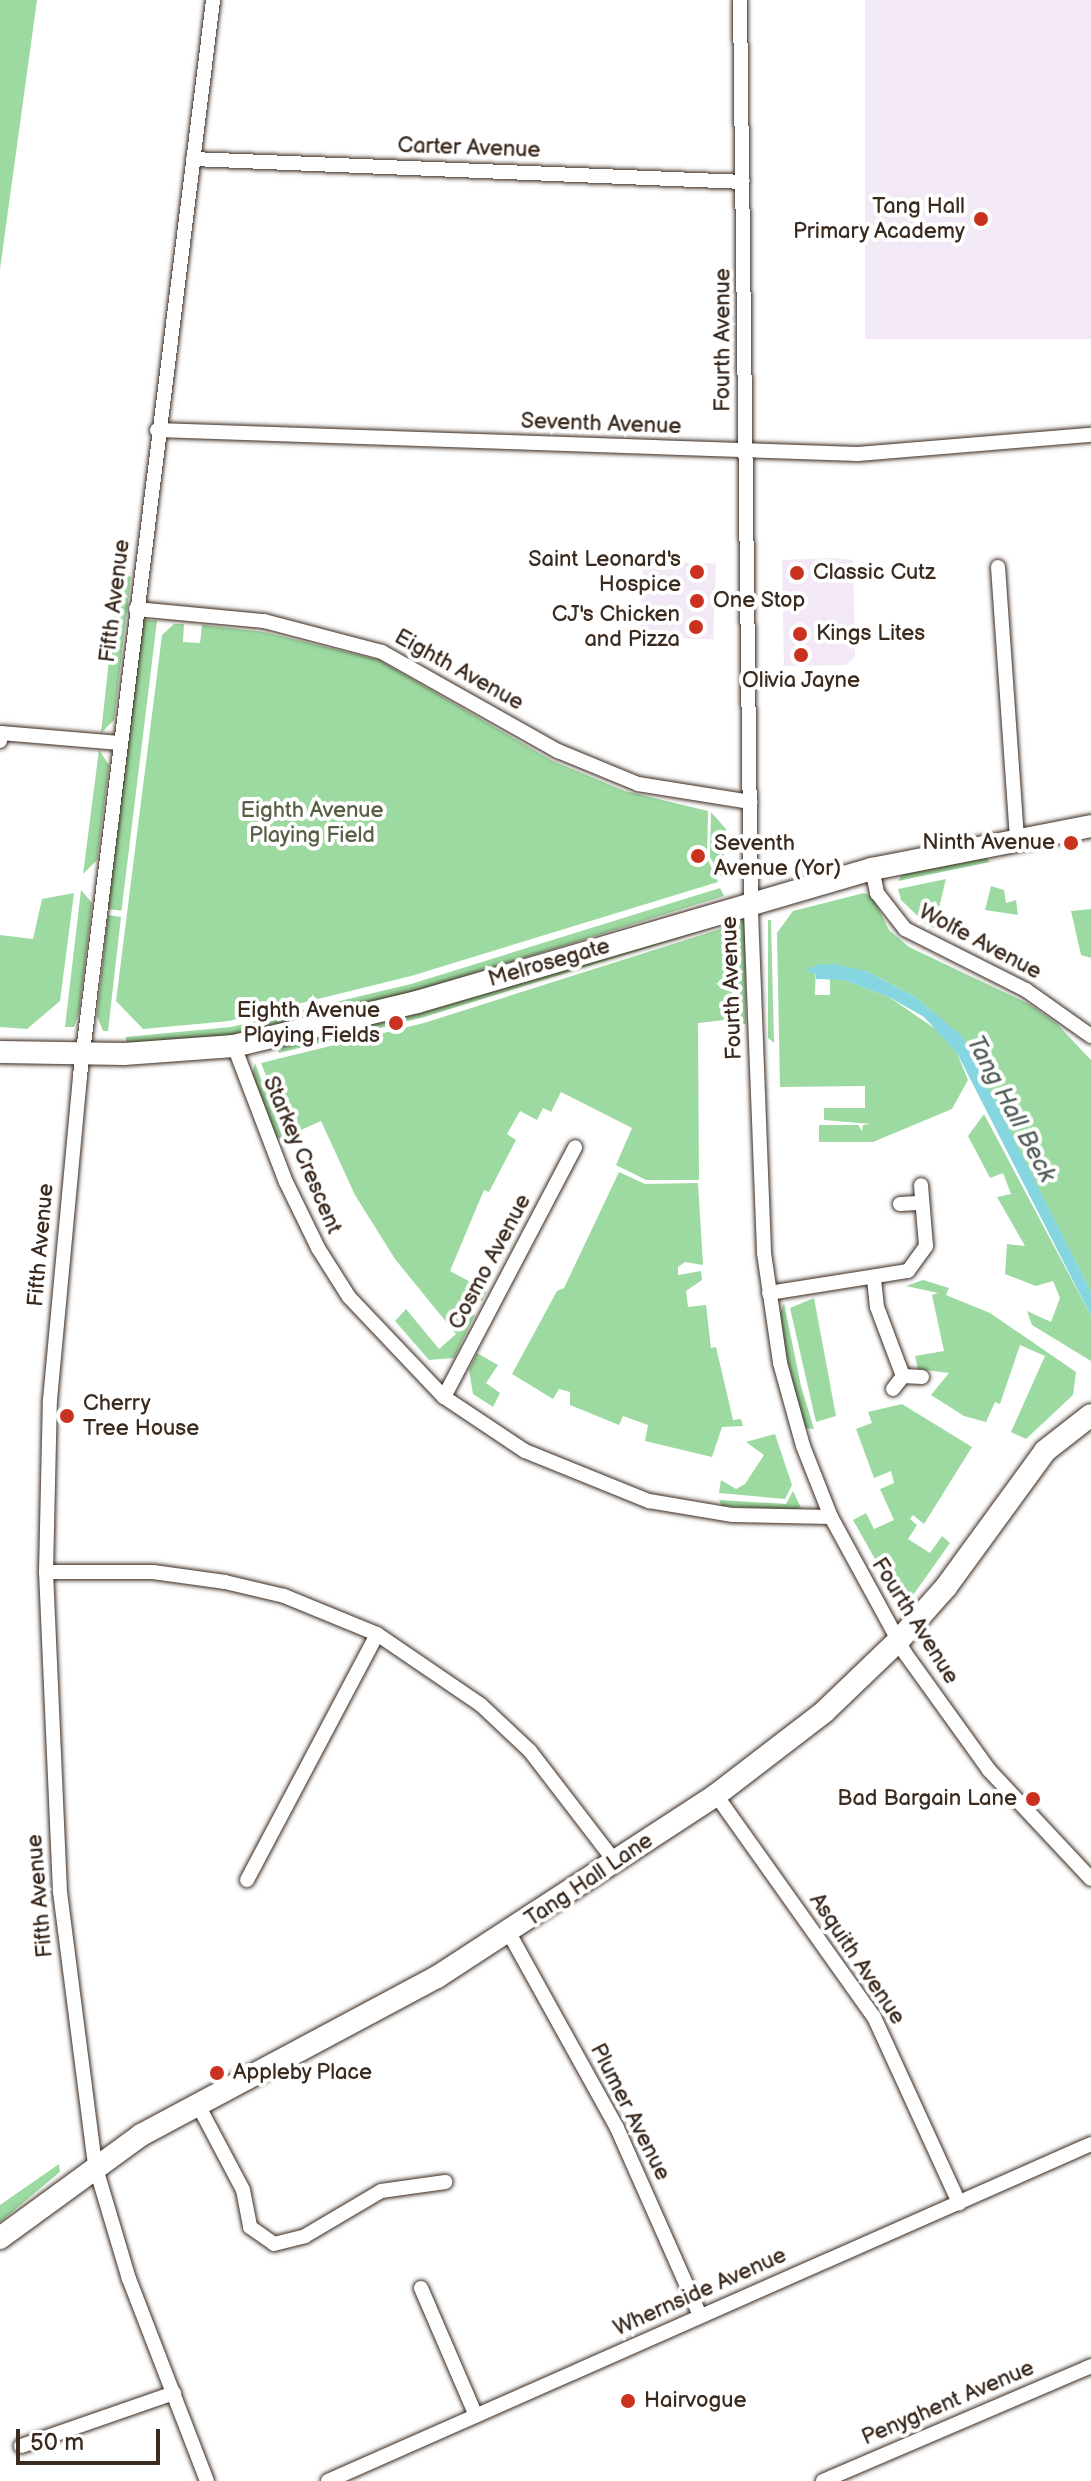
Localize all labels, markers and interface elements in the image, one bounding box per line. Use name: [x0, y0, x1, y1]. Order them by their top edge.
street label: Carter Avenue: [397, 132, 541, 164]
place label: Tang Hall Primary Academy: [792, 193, 965, 244]
marker: Tang Hall Primary Academy: [972, 210, 990, 228]
street label: Fourth Avenue: [710, 268, 736, 412]
street label: Seventh Avenue: [520, 408, 682, 440]
street label: Fifth Avenue: [94, 538, 136, 664]
place label: Saint Leonard's Hospice: [528, 546, 681, 598]
place label: Classic Cutz: [813, 560, 936, 586]
marker: Saint Leonard's Hospice: [688, 563, 706, 581]
marker: Classic Cutz: [788, 564, 806, 582]
place label: One Stop: [713, 588, 806, 614]
marker: One Stop: [688, 592, 706, 610]
place label: CJ's Chicken and Pizza: [552, 601, 680, 652]
marker: CJ's Chicken and Pizza: [687, 618, 705, 636]
place label: Kings Lites: [816, 621, 925, 647]
street label: Eighth Avenue: [390, 624, 528, 716]
marker: Kings Lites: [791, 625, 809, 643]
marker: Olivia Jayne: [792, 646, 810, 664]
place label: Olivia Jayne: [741, 668, 861, 694]
park label: Eighth Avenue Playing Field: [240, 797, 384, 848]
place label: Seventh Avenue (Yor): [714, 830, 841, 882]
place label: Ninth Avenue: [922, 830, 1055, 856]
marker: Ninth Avenue: [1062, 834, 1080, 852]
marker: Seventh Avenue (Yor): [689, 847, 707, 865]
street label: Wolfe Avenue: [914, 899, 1046, 985]
street label: Fourth Avenue: [716, 916, 748, 1060]
street label: Melrosegate: [485, 933, 613, 993]
place label: Eighth Avenue Playing Fields: [237, 997, 380, 1048]
marker: Eighth Avenue Playing Fields: [387, 1014, 405, 1032]
water label: Tang Hall Beck: [960, 1031, 1062, 1187]
street label: Starkey Crescent: [257, 1072, 347, 1238]
street label: Fifth Avenue: [22, 1182, 60, 1308]
street label: Cosmo Avenue: [443, 1190, 537, 1334]
place label: Cherry Tree House: [83, 1390, 199, 1442]
marker: Cherry Tree House: [58, 1407, 76, 1425]
street label: Fourth Avenue: [866, 1553, 964, 1689]
place label: Bad Bargain Lane: [837, 1786, 1017, 1812]
marker: Bad Bargain Lane: [1024, 1790, 1042, 1808]
street label: Tang Hall Lane: [520, 1828, 658, 1932]
street label: Fifth Avenue: [21, 1833, 59, 1959]
street label: Asquith Avenue: [803, 1888, 911, 2030]
street label: Plumer Avenue: [584, 2039, 676, 2185]
place label: Appleby Place: [233, 2060, 374, 2086]
marker: Appleby Place: [208, 2064, 226, 2082]
street label: Whernside Avenue: [610, 2242, 790, 2342]
street label: Penyghent Avenue: [858, 2355, 1038, 2451]
place label: Hairvogue: [644, 2388, 746, 2414]
marker: Hairvogue: [619, 2392, 637, 2410]
scale bar: [20, 2413, 164, 2463]
text: 50 m: [30, 2428, 84, 2457]

